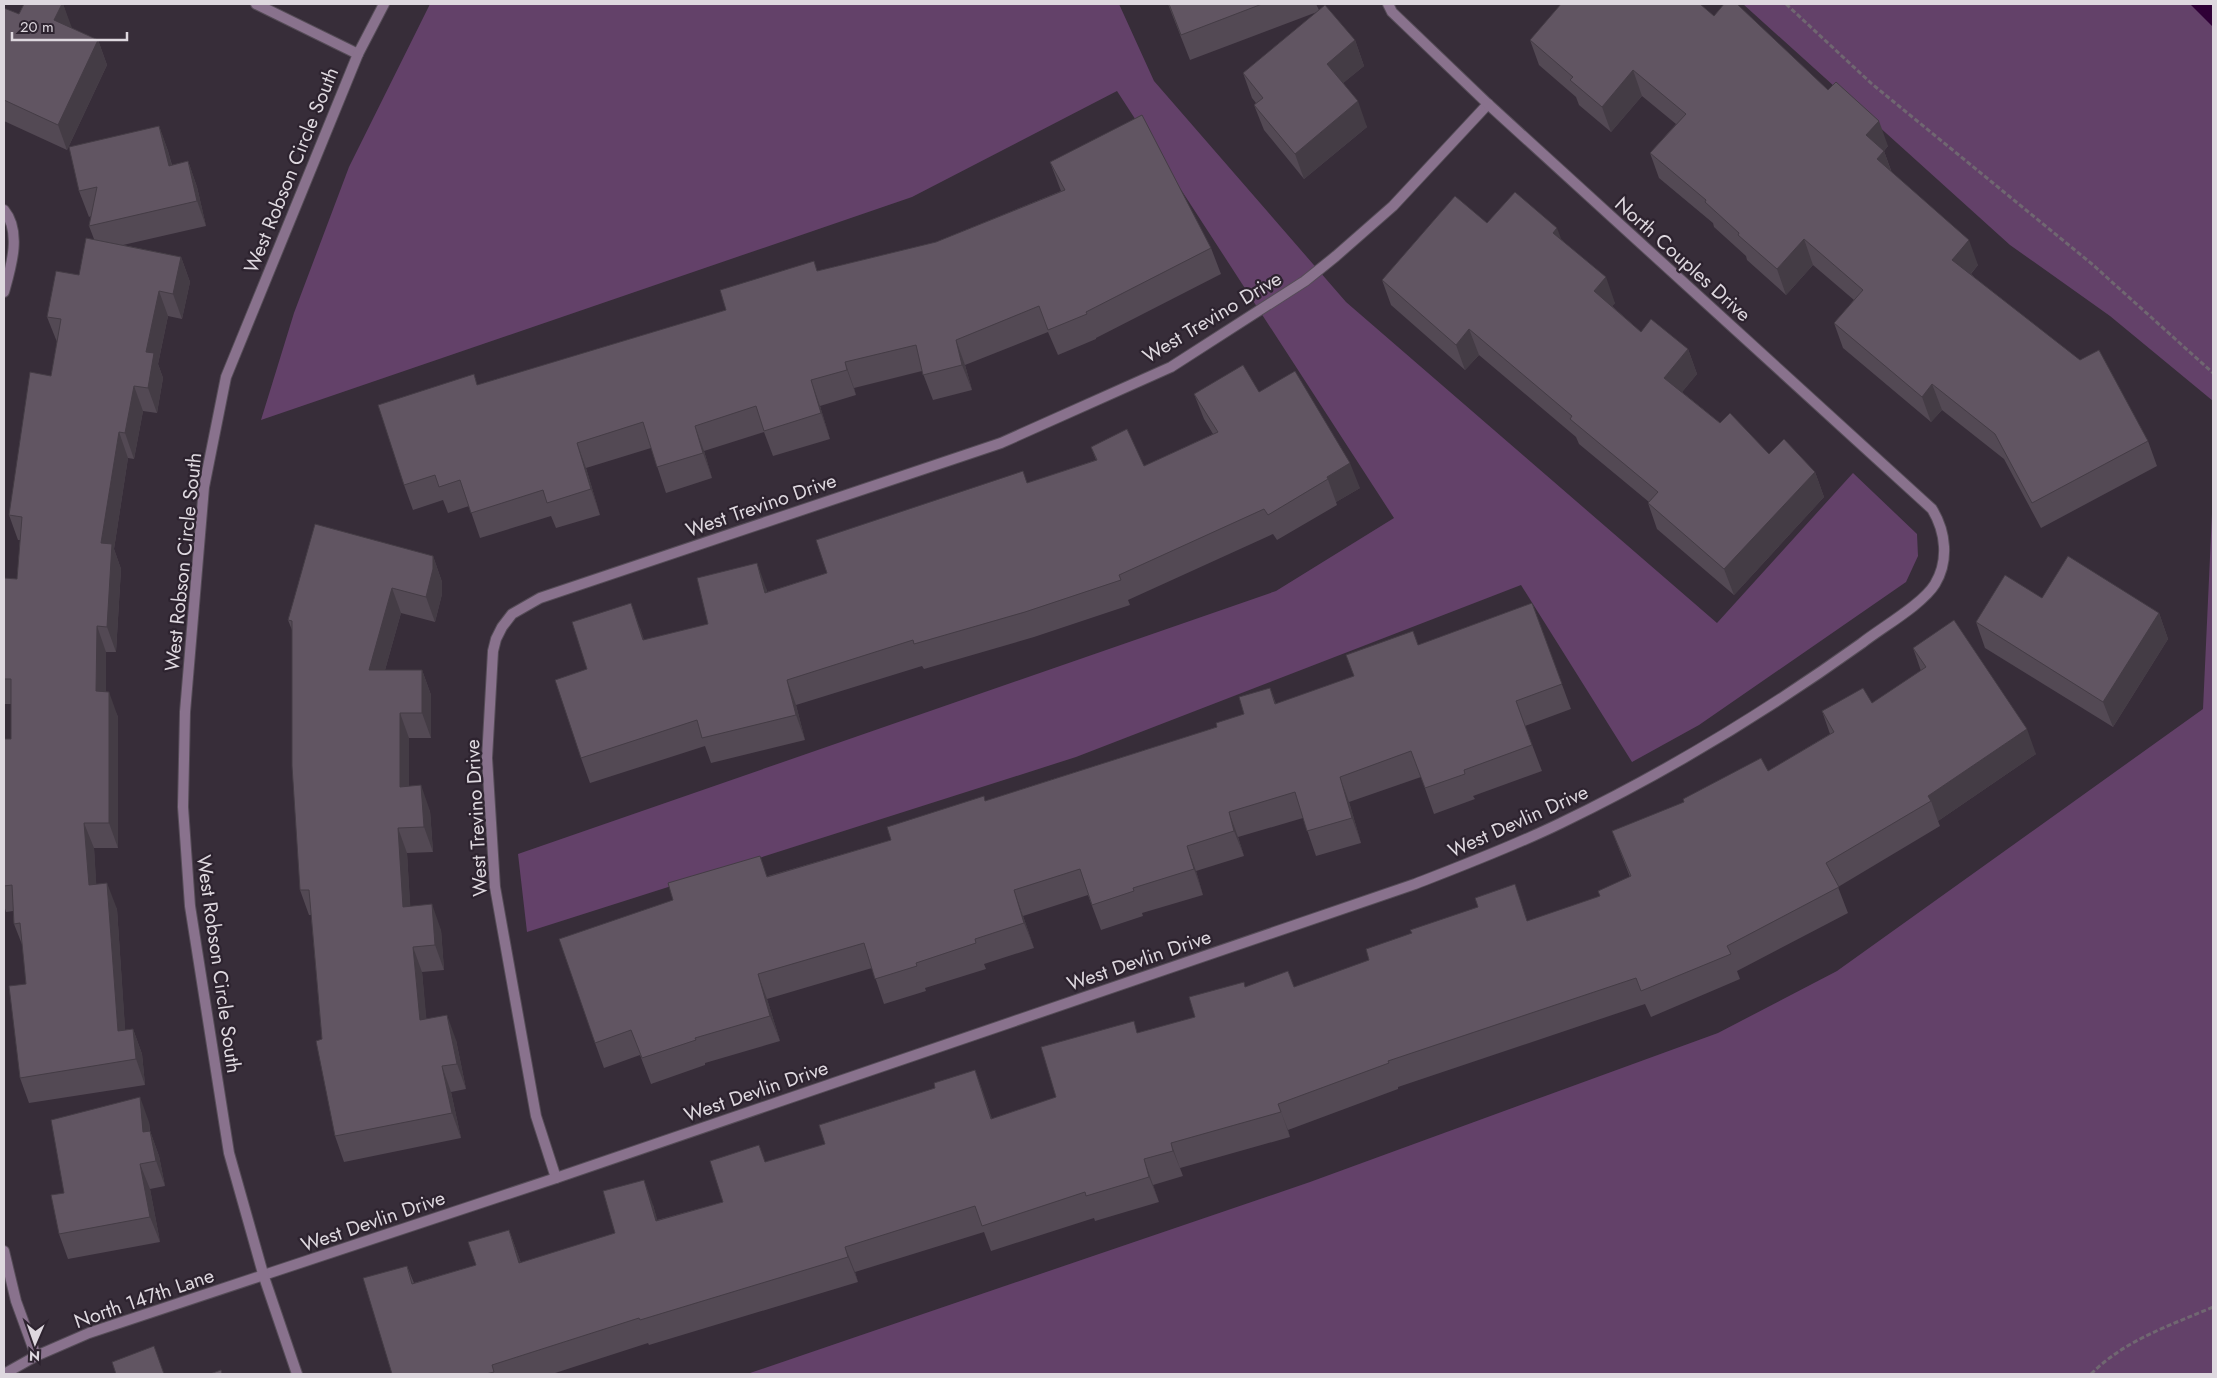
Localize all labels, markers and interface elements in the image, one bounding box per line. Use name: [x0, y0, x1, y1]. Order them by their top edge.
scale bar: [12, 10, 128, 42]
text: 20 m: [20, 16, 54, 38]
street label: West Robson Circle South: [237, 63, 346, 278]
street label: North Couples Drive: [1608, 190, 1757, 329]
street label: West Trevino Drive: [1137, 264, 1287, 370]
street label: West Robson Circle South: [158, 451, 209, 673]
street label: West Trevino Drive: [682, 466, 840, 545]
street label: West Trevino Drive: [458, 739, 495, 897]
street label: West Devlin Drive: [1444, 778, 1593, 865]
street label: West Robson Circle South: [189, 853, 248, 1075]
street label: West Devlin Drive: [1063, 922, 1215, 999]
street label: West Devlin Drive: [680, 1053, 832, 1130]
street label: West Devlin Drive: [297, 1183, 449, 1260]
street label: North 147th Lane: [70, 1261, 218, 1336]
north arrow: [10, 1318, 60, 1368]
text: N: [29, 1346, 40, 1366]

